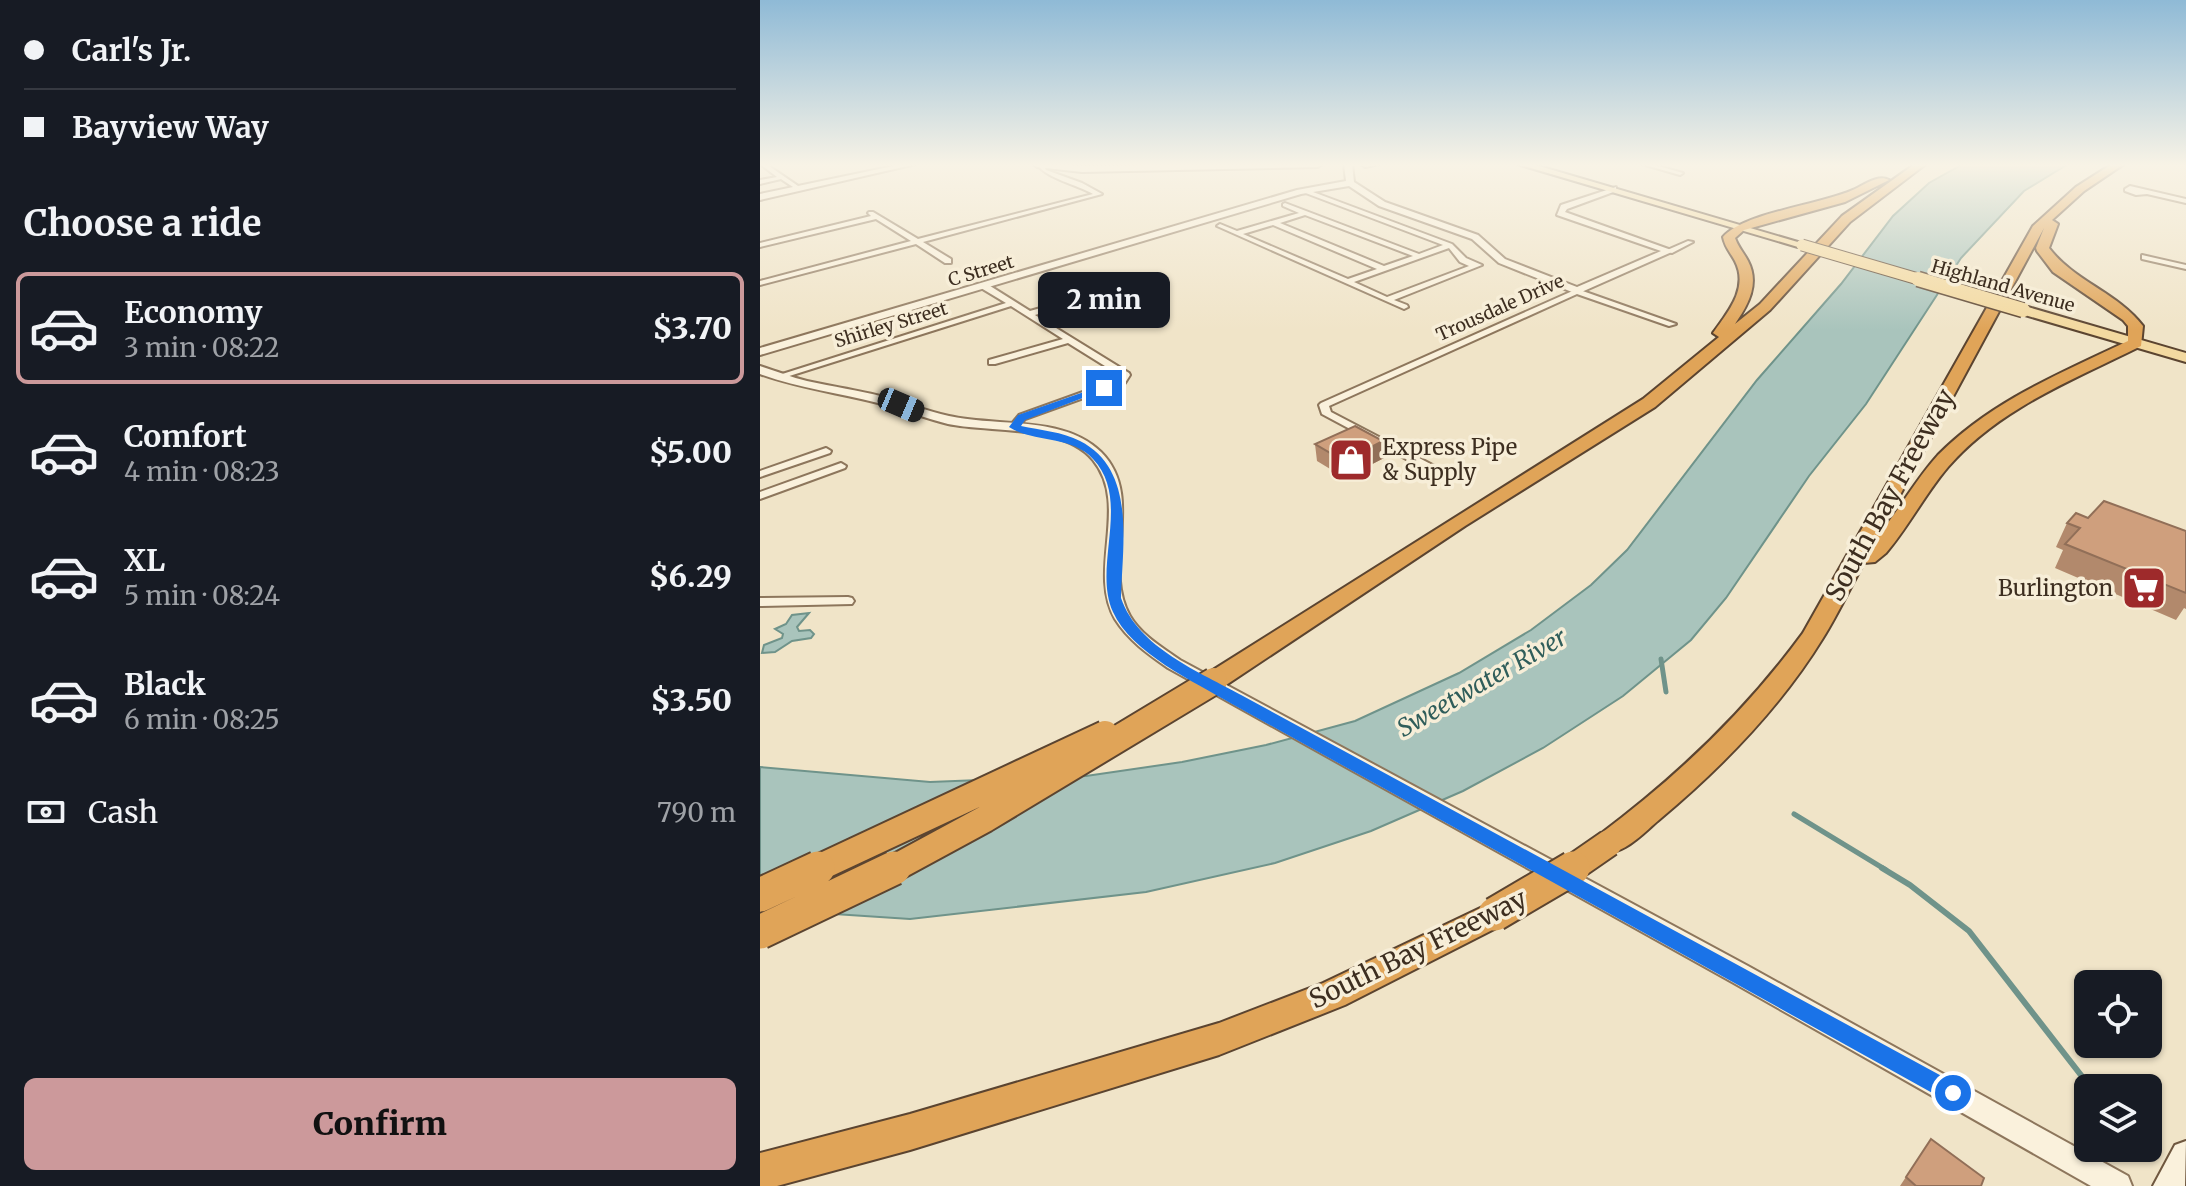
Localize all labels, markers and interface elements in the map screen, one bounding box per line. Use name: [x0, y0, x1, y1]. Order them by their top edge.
text: Carl's Jr.: [72, 31, 191, 69]
text: Bayview Way: [72, 108, 269, 146]
text: Choose a ride: [24, 201, 261, 246]
street label: C Street: [945, 250, 1017, 291]
street label: Highland Avenue: [1929, 254, 2077, 317]
street label: Trousdale Drive: [1432, 269, 1567, 346]
callout: 2 min: [1038, 272, 1170, 328]
text: 2 min: [1067, 283, 1141, 316]
icon: car: [28, 292, 100, 364]
text: Economy: [124, 293, 262, 331]
street label: Shirley Street: [831, 296, 950, 353]
text: $3.70: [653, 309, 732, 347]
text: 3 min · 08:22: [124, 331, 280, 364]
route end: [1086, 370, 1122, 406]
street label: South Bay Freeway: [1817, 382, 1962, 607]
car: [874, 385, 928, 425]
icon: car: [28, 416, 100, 488]
text: Comfort: [124, 417, 247, 455]
text: $5.00: [649, 433, 732, 471]
place label: Express Pipe & Supply: [1382, 433, 1517, 486]
shop icon: Express Pipe & Supply: [1327, 436, 1375, 484]
text: 4 min · 08:23: [124, 455, 280, 488]
icon: car: [28, 540, 100, 612]
text: XL: [124, 541, 165, 579]
text: $6.29: [649, 557, 732, 595]
supermarket icon: Burlington: [2120, 564, 2168, 612]
place label: Burlington: [1998, 574, 2113, 602]
text: 5 min · 08:24: [124, 579, 280, 612]
water label: Sweetwater River: [1392, 621, 1573, 744]
icon: car: [28, 664, 100, 736]
text: Black: [124, 665, 206, 703]
text: $3.50: [651, 681, 732, 719]
text: 6 min · 08:25: [124, 703, 280, 736]
icon: cash: [24, 790, 68, 834]
text: Cash: [88, 793, 158, 831]
text: 790 m: [657, 796, 736, 829]
street label: South Bay Freeway: [1304, 881, 1533, 1015]
map controls: [2074, 970, 2162, 1162]
button: locate: [2074, 970, 2162, 1058]
button: layers: [2074, 1074, 2162, 1162]
route start: [1935, 1075, 1971, 1111]
button: Confirm: [24, 1078, 736, 1170]

